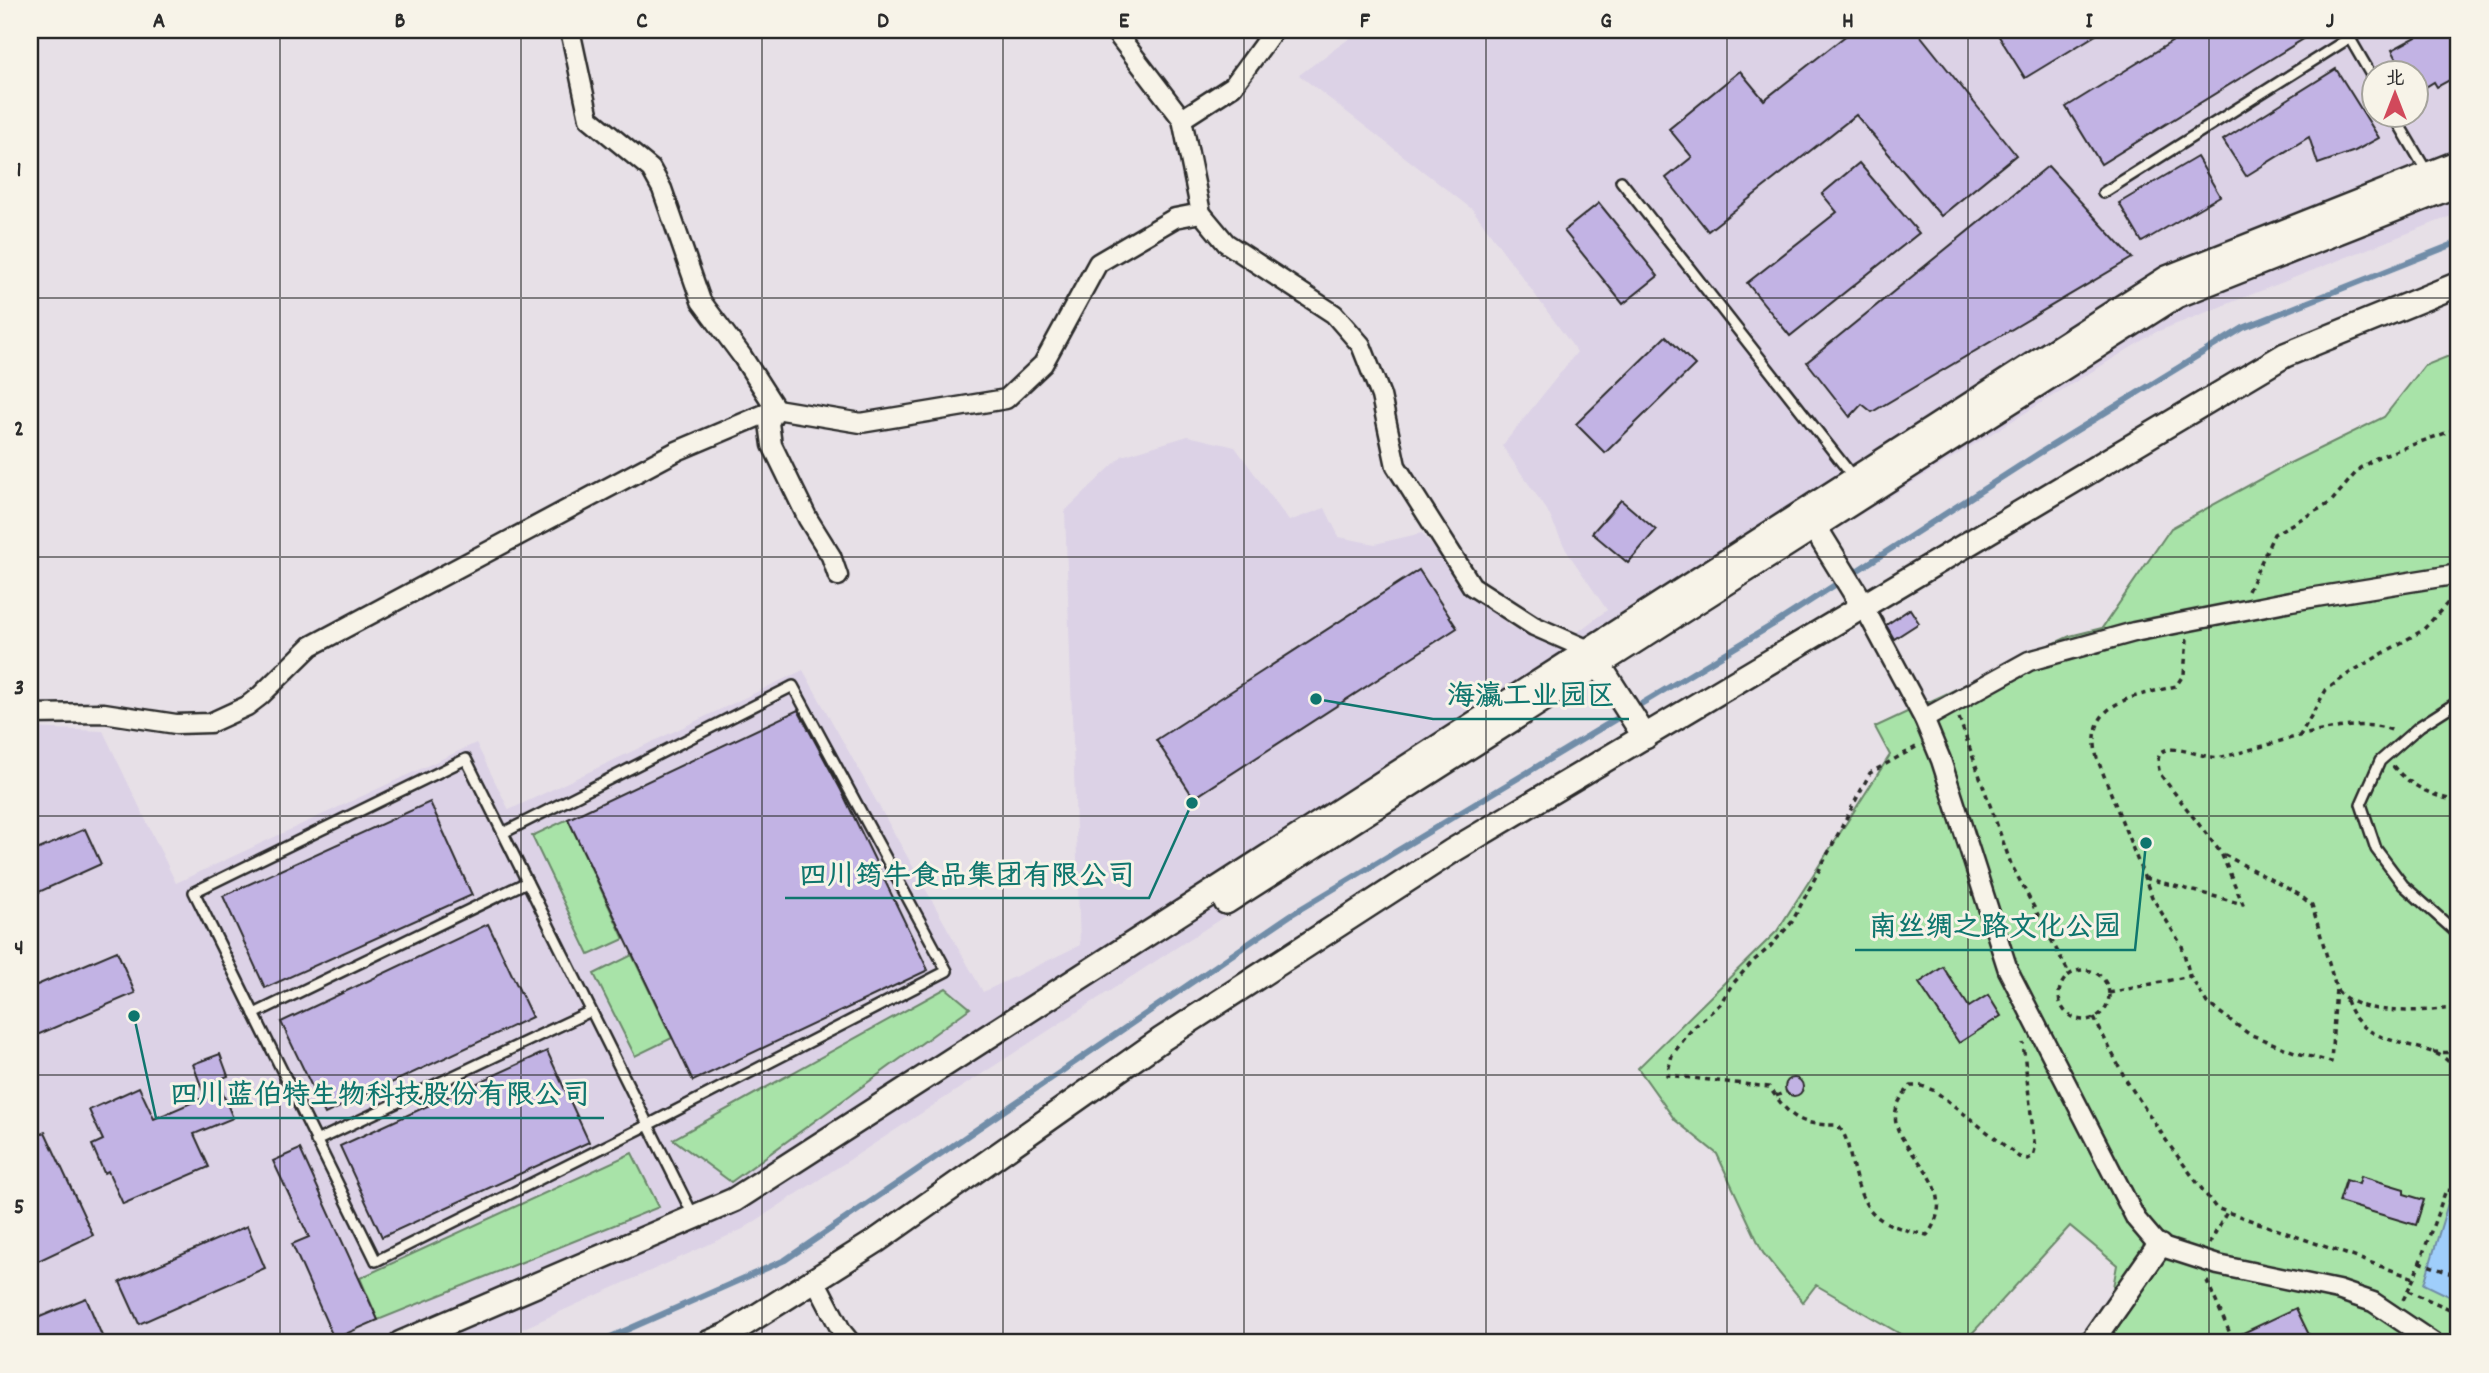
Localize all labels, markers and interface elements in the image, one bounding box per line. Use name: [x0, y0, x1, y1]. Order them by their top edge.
text: A: [153, 6, 165, 39]
text: B: [395, 6, 406, 39]
text: C: [636, 6, 648, 39]
text: D: [877, 6, 889, 39]
text: E: [1119, 6, 1130, 39]
text: F: [1360, 6, 1371, 39]
text: G: [1600, 6, 1612, 39]
text: H: [1842, 6, 1854, 39]
text: I: [2085, 6, 2093, 39]
text: J: [2326, 6, 2334, 39]
north arrow: [2360, 60, 2430, 130]
text: 北: [2385, 67, 2405, 94]
text: 1: [16, 155, 22, 188]
text: 2: [14, 414, 24, 447]
callout: 海瀛工业园区: [1433, 670, 1629, 719]
text: 3: [14, 673, 24, 706]
text: 海瀛工业园区: [1447, 679, 1615, 719]
callout: 四川筠牛食品集团有限公司: [785, 849, 1149, 898]
text: 四川筠牛食品集团有限公司: [799, 859, 1135, 899]
callout: 南丝绸之路文化公园: [1855, 901, 2135, 950]
text: 南丝绸之路文化公园: [1869, 910, 2121, 950]
text: 4: [14, 933, 24, 966]
callout: 四川蓝伯特生物科技股份有限公司: [156, 1069, 604, 1118]
text: 四川蓝伯特生物科技股份有限公司: [170, 1078, 590, 1118]
text: 5: [14, 1192, 24, 1225]

